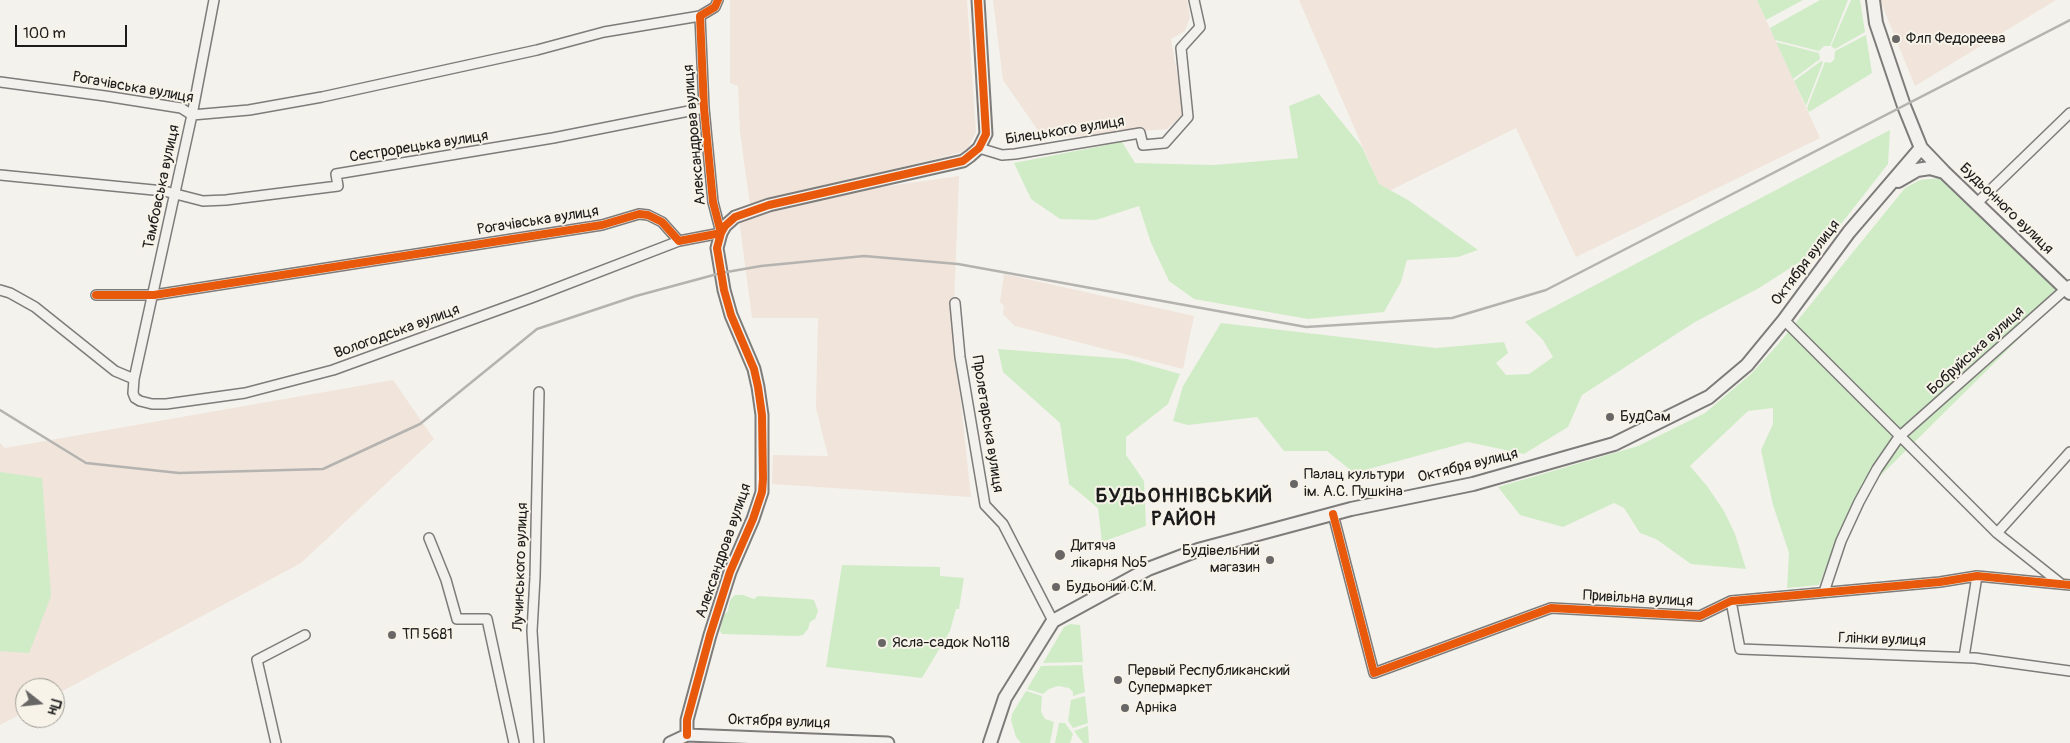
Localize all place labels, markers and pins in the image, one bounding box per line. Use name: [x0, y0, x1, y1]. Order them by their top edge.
place label: Флп Федореева: [1906, 30, 2006, 48]
marker: Флп Федореева: [1890, 33, 1902, 45]
place label: БудСам: [1620, 408, 1671, 426]
marker: БудСам: [1604, 411, 1616, 423]
place label: Палац культури ім. А.С. Пушкіна: [1304, 466, 1404, 501]
marker: Палац культури ім. А.С. Пушкіна: [1288, 478, 1300, 490]
place label: Дитяча лікарня №5: [1071, 537, 1147, 572]
place label: Будівельний магазин: [1182, 542, 1260, 577]
marker: Дитяча лікарня №5: [1053, 548, 1067, 562]
marker: Будівельний магазин: [1264, 554, 1276, 566]
place label: Будьоний С.М.: [1066, 578, 1157, 596]
marker: Будьоний С.М.: [1050, 581, 1062, 593]
place label: ТП 5681: [402, 626, 453, 644]
marker: ТП 5681: [386, 629, 398, 641]
place label: Ясла-садок №118: [892, 634, 1010, 652]
marker: Ясла-садок №118: [876, 637, 888, 649]
place label: Первый Республиканский Супермаркет: [1128, 662, 1290, 697]
marker: Первый Республиканский Супермаркет: [1112, 674, 1124, 686]
place label: Арніка: [1135, 699, 1177, 717]
marker: Арніка: [1119, 702, 1131, 714]

